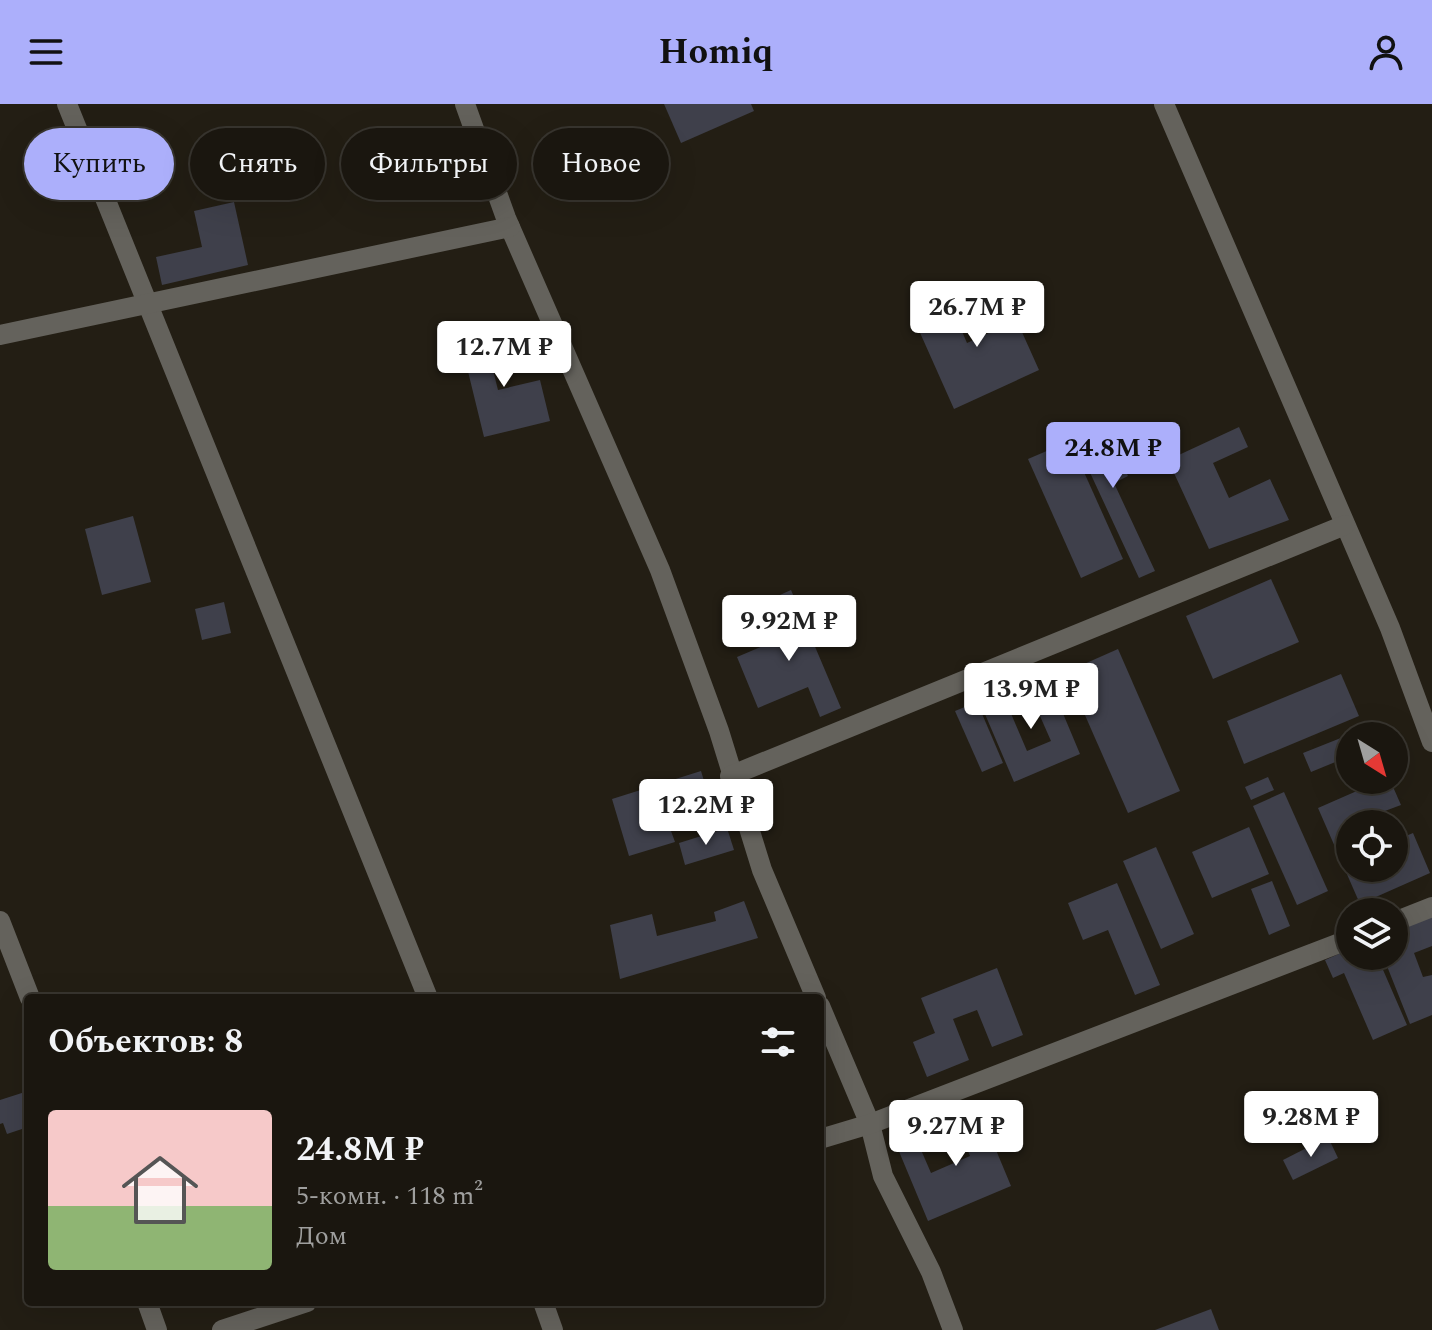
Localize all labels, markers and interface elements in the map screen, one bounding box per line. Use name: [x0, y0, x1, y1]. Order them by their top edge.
text: Homiq: [658, 25, 774, 80]
icon: menu: [24, 30, 68, 74]
icon: person: [1364, 30, 1408, 74]
chip: Купить: [24, 128, 174, 200]
chip: Снять: [190, 128, 325, 200]
chip: Фильтры: [341, 128, 517, 200]
chip: Новое: [533, 128, 669, 200]
pin: 26.7M ₽: [903, 281, 1051, 349]
text: 26.7M ₽: [928, 287, 1026, 327]
pin: 12.7M ₽: [430, 321, 578, 389]
text: 12.7M ₽: [455, 327, 553, 367]
pin: 24.8M ₽: [1039, 422, 1187, 490]
text: 24.8M ₽: [1064, 428, 1162, 468]
pin: 9.92M ₽: [715, 595, 863, 663]
text: 9.92M ₽: [740, 601, 838, 641]
pin: 13.9M ₽: [957, 663, 1105, 731]
text: 13.9M ₽: [982, 669, 1080, 709]
north arrow: [1336, 722, 1408, 794]
map controls: [1336, 722, 1408, 970]
pin: 12.2M ₽: [632, 779, 780, 847]
text: 12.2M ₽: [657, 785, 755, 825]
button: locate: [1336, 810, 1408, 882]
button: layers: [1336, 898, 1408, 970]
text: Объектов: 8: [48, 1016, 243, 1068]
icon: filters: [756, 1020, 800, 1064]
pin: 9.28M ₽: [1237, 1091, 1385, 1159]
text: 9.28M ₽: [1262, 1097, 1360, 1137]
pin: 9.27M ₽: [882, 1100, 1030, 1168]
text: 9.27M ₽: [907, 1106, 1005, 1146]
text: 24.8M ₽: [296, 1124, 424, 1176]
icon: home: [112, 1142, 208, 1238]
text: 5-комн. · 118 m²: [296, 1176, 483, 1216]
text: Дом: [296, 1216, 347, 1256]

